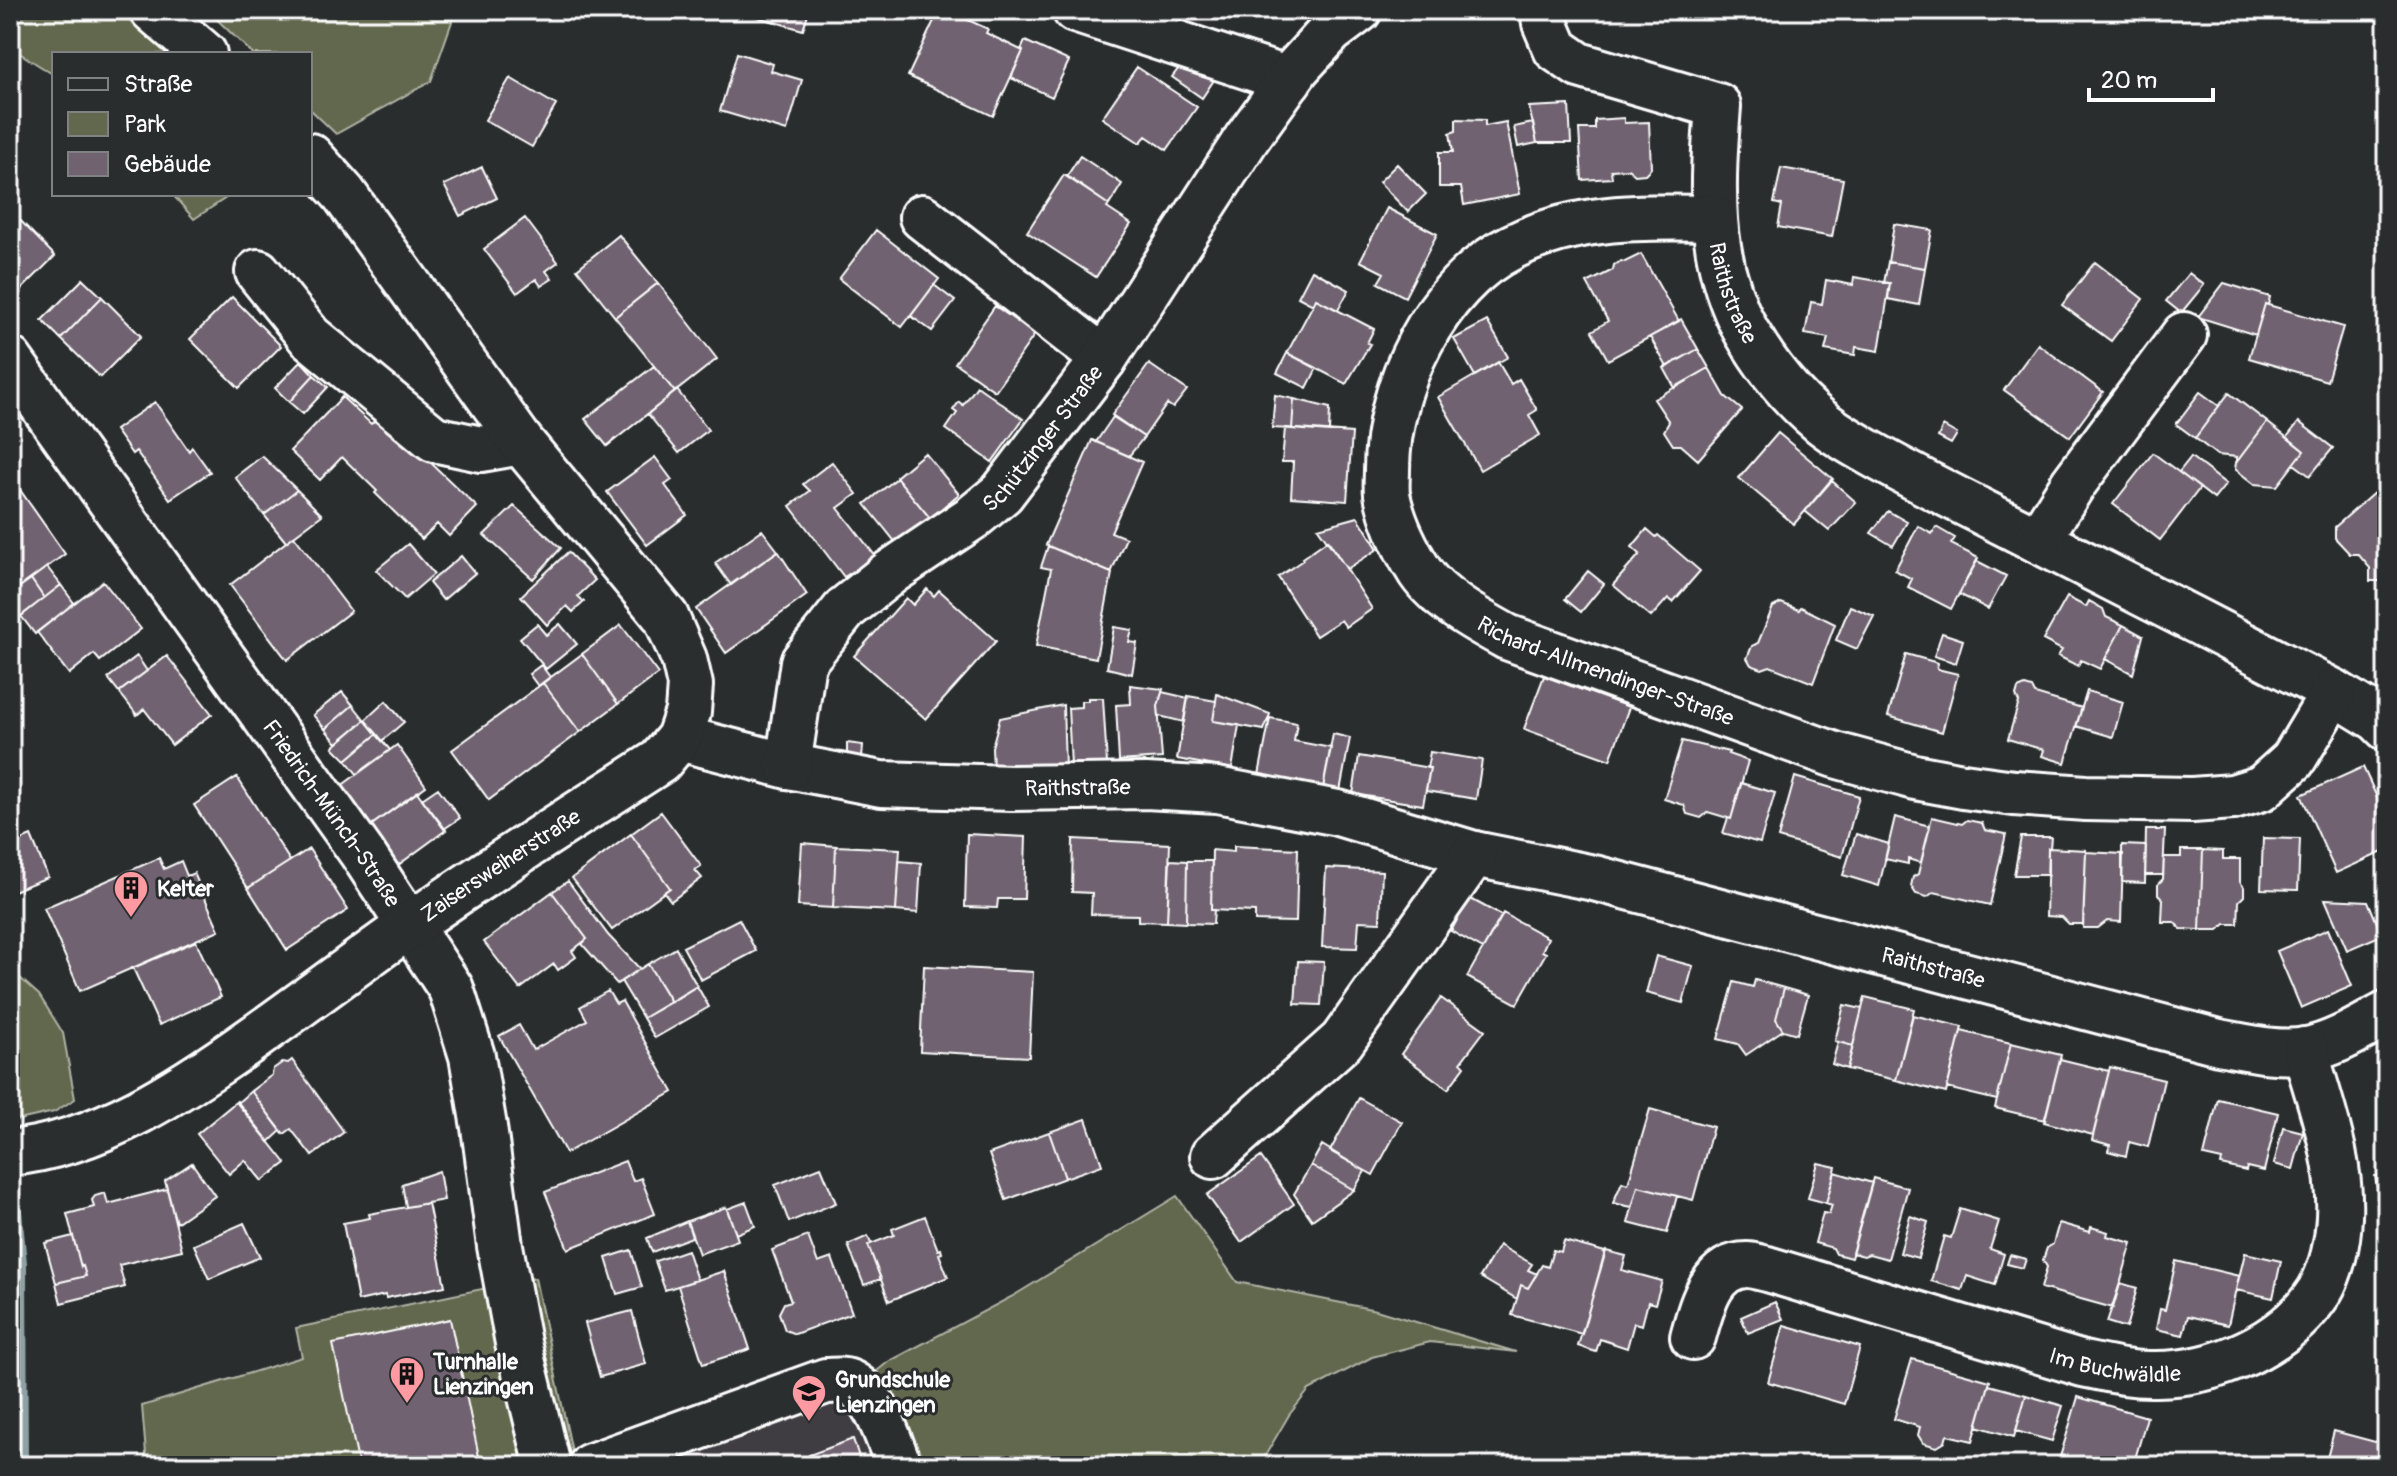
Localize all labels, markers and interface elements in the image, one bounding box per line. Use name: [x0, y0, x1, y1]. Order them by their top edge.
legend: [52, 52, 312, 196]
scale bar: [2089, 52, 2213, 102]
text: 20 m: [2101, 66, 2157, 95]
text: Straße: [124, 70, 192, 99]
text: Park: [124, 110, 166, 139]
text: Gebäude: [124, 150, 211, 179]
street label: Raithstraße: [1703, 240, 1763, 349]
street label: Schützinger Straße: [977, 360, 1109, 518]
street label: Richard-Allmendinger-Straße: [1472, 610, 1738, 733]
street label: Friedrich-Münch-Straße: [256, 714, 407, 913]
street label: Raithstraße: [1025, 773, 1131, 803]
street label: Zaisersweiherstraße: [415, 803, 586, 928]
building icon: Kelter: [112, 869, 150, 919]
place label: Kelter: [157, 875, 215, 903]
street label: Raithstraße: [1878, 941, 1988, 995]
street label: Im Buchwäldle: [2046, 1342, 2182, 1389]
place label: Turnhalle Lienzingen: [432, 1348, 534, 1401]
building icon: Turnhalle Lienzingen: [388, 1355, 426, 1405]
place label: Grundschule Lienzingen: [835, 1366, 951, 1419]
school or university icon: Grundschule Lienzingen: [790, 1373, 828, 1423]

